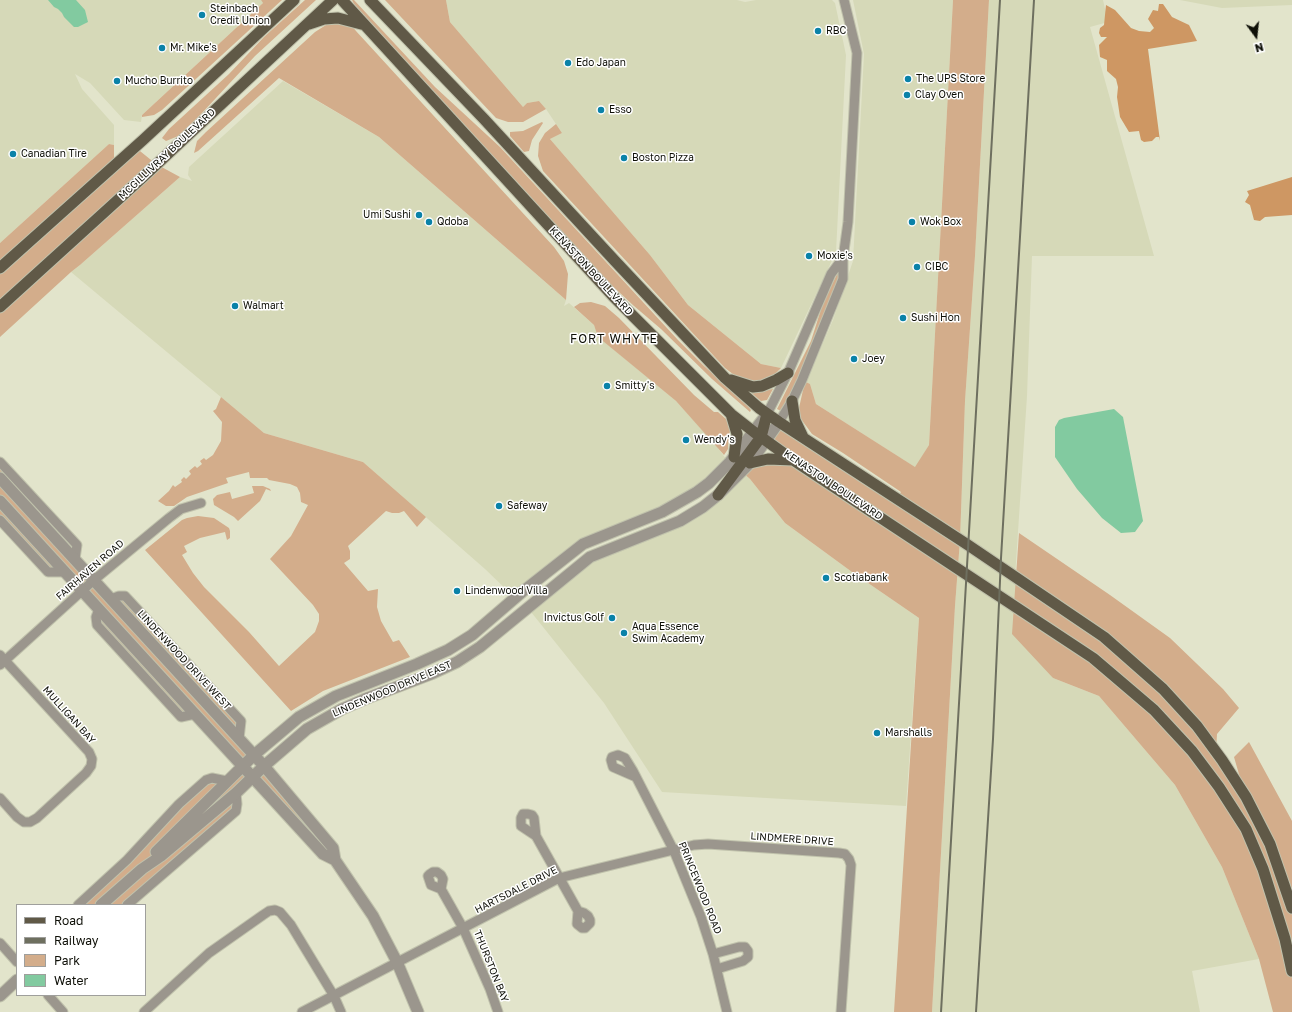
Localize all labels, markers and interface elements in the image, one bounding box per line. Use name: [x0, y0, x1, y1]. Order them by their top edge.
place label: Steinbach Credit Union: [210, 3, 270, 26]
marker: Steinbach Credit Union: [197, 10, 207, 20]
north arrow: [1236, 16, 1276, 56]
place label: RBC: [826, 25, 846, 37]
marker: RBC: [813, 26, 823, 36]
text: N: [1254, 41, 1265, 55]
place label: Mr. Mike's: [170, 42, 217, 54]
marker: Mr. Mike's: [157, 43, 167, 53]
place label: Edo Japan: [576, 57, 626, 69]
marker: Edo Japan: [563, 58, 573, 68]
place label: The UPS Store: [916, 73, 985, 85]
marker: The UPS Store: [903, 74, 913, 84]
place label: Mucho Burrito: [125, 75, 193, 87]
marker: Mucho Burrito: [112, 76, 122, 86]
place label: Clay Oven: [915, 89, 963, 101]
marker: Clay Oven: [902, 90, 912, 100]
place label: Esso: [609, 104, 632, 116]
marker: Esso: [596, 105, 606, 115]
street label: MCGILLIVRAY BOULEVARD: [116, 106, 218, 202]
place label: Canadian Tire: [21, 148, 87, 160]
marker: Canadian Tire: [8, 149, 18, 159]
place label: Boston Pizza: [632, 152, 694, 164]
marker: Boston Pizza: [619, 153, 629, 163]
place label: Umi Sushi: [363, 209, 411, 221]
marker: Umi Sushi: [414, 210, 424, 220]
place label: Qdoba: [437, 216, 468, 228]
place label: Wok Box: [920, 216, 961, 228]
marker: Qdoba: [424, 217, 434, 227]
marker: Wok Box: [907, 217, 917, 227]
street label: KENASTON BOULEVARD: [547, 224, 635, 318]
place label: Moxie's: [817, 250, 853, 262]
marker: Moxie's: [804, 251, 814, 261]
place label: CIBC: [925, 261, 948, 273]
marker: CIBC: [912, 262, 922, 272]
place label: Walmart: [243, 300, 284, 312]
marker: Walmart: [230, 301, 240, 311]
place label: Sushi Hon: [911, 312, 960, 324]
marker: Sushi Hon: [898, 313, 908, 323]
district label: FORT WHYTE: [570, 332, 658, 346]
place label: Joey: [862, 353, 885, 365]
marker: Joey: [849, 354, 859, 364]
place label: Smitty's: [615, 380, 655, 392]
marker: Smitty's: [602, 381, 612, 391]
place label: Wendy's: [694, 434, 735, 446]
marker: Wendy's: [681, 435, 691, 445]
street label: KENASTON BOULEVARD: [781, 447, 885, 523]
place label: Safeway: [507, 500, 547, 512]
marker: Safeway: [494, 501, 504, 511]
street label: FAIRHAVEN ROAD: [54, 537, 126, 603]
place label: Scotiabank: [834, 572, 888, 584]
marker: Scotiabank: [821, 573, 831, 583]
place label: Lindenwood Villa: [465, 585, 548, 597]
marker: Lindenwood Villa: [452, 586, 462, 596]
street label: LINDENWOOD DRIVE WEST: [135, 608, 233, 712]
place label: Invictus Golf: [544, 612, 604, 624]
marker: Invictus Golf: [607, 613, 617, 623]
place label: Aqua Essence Swim Academy: [632, 621, 704, 644]
marker: Aqua Essence Swim Academy: [619, 628, 629, 638]
street label: LINDENWOOD DRIVE EAST: [331, 658, 453, 720]
street label: MULLIGAN BAY: [40, 684, 98, 746]
place label: Marshalls: [885, 727, 932, 739]
marker: Marshalls: [872, 728, 882, 738]
street label: LINDMERE DRIVE: [750, 830, 834, 848]
street label: PRINCEWOOD ROAD: [676, 840, 724, 936]
street label: HARTSDALE DRIVE: [473, 864, 559, 916]
legend: [16, 904, 146, 996]
text: Road: [54, 913, 83, 928]
street label: THURSTON BAY: [471, 928, 511, 1004]
text: Railway: [54, 933, 99, 948]
text: Park: [54, 953, 80, 968]
text: Water: [54, 973, 88, 988]

